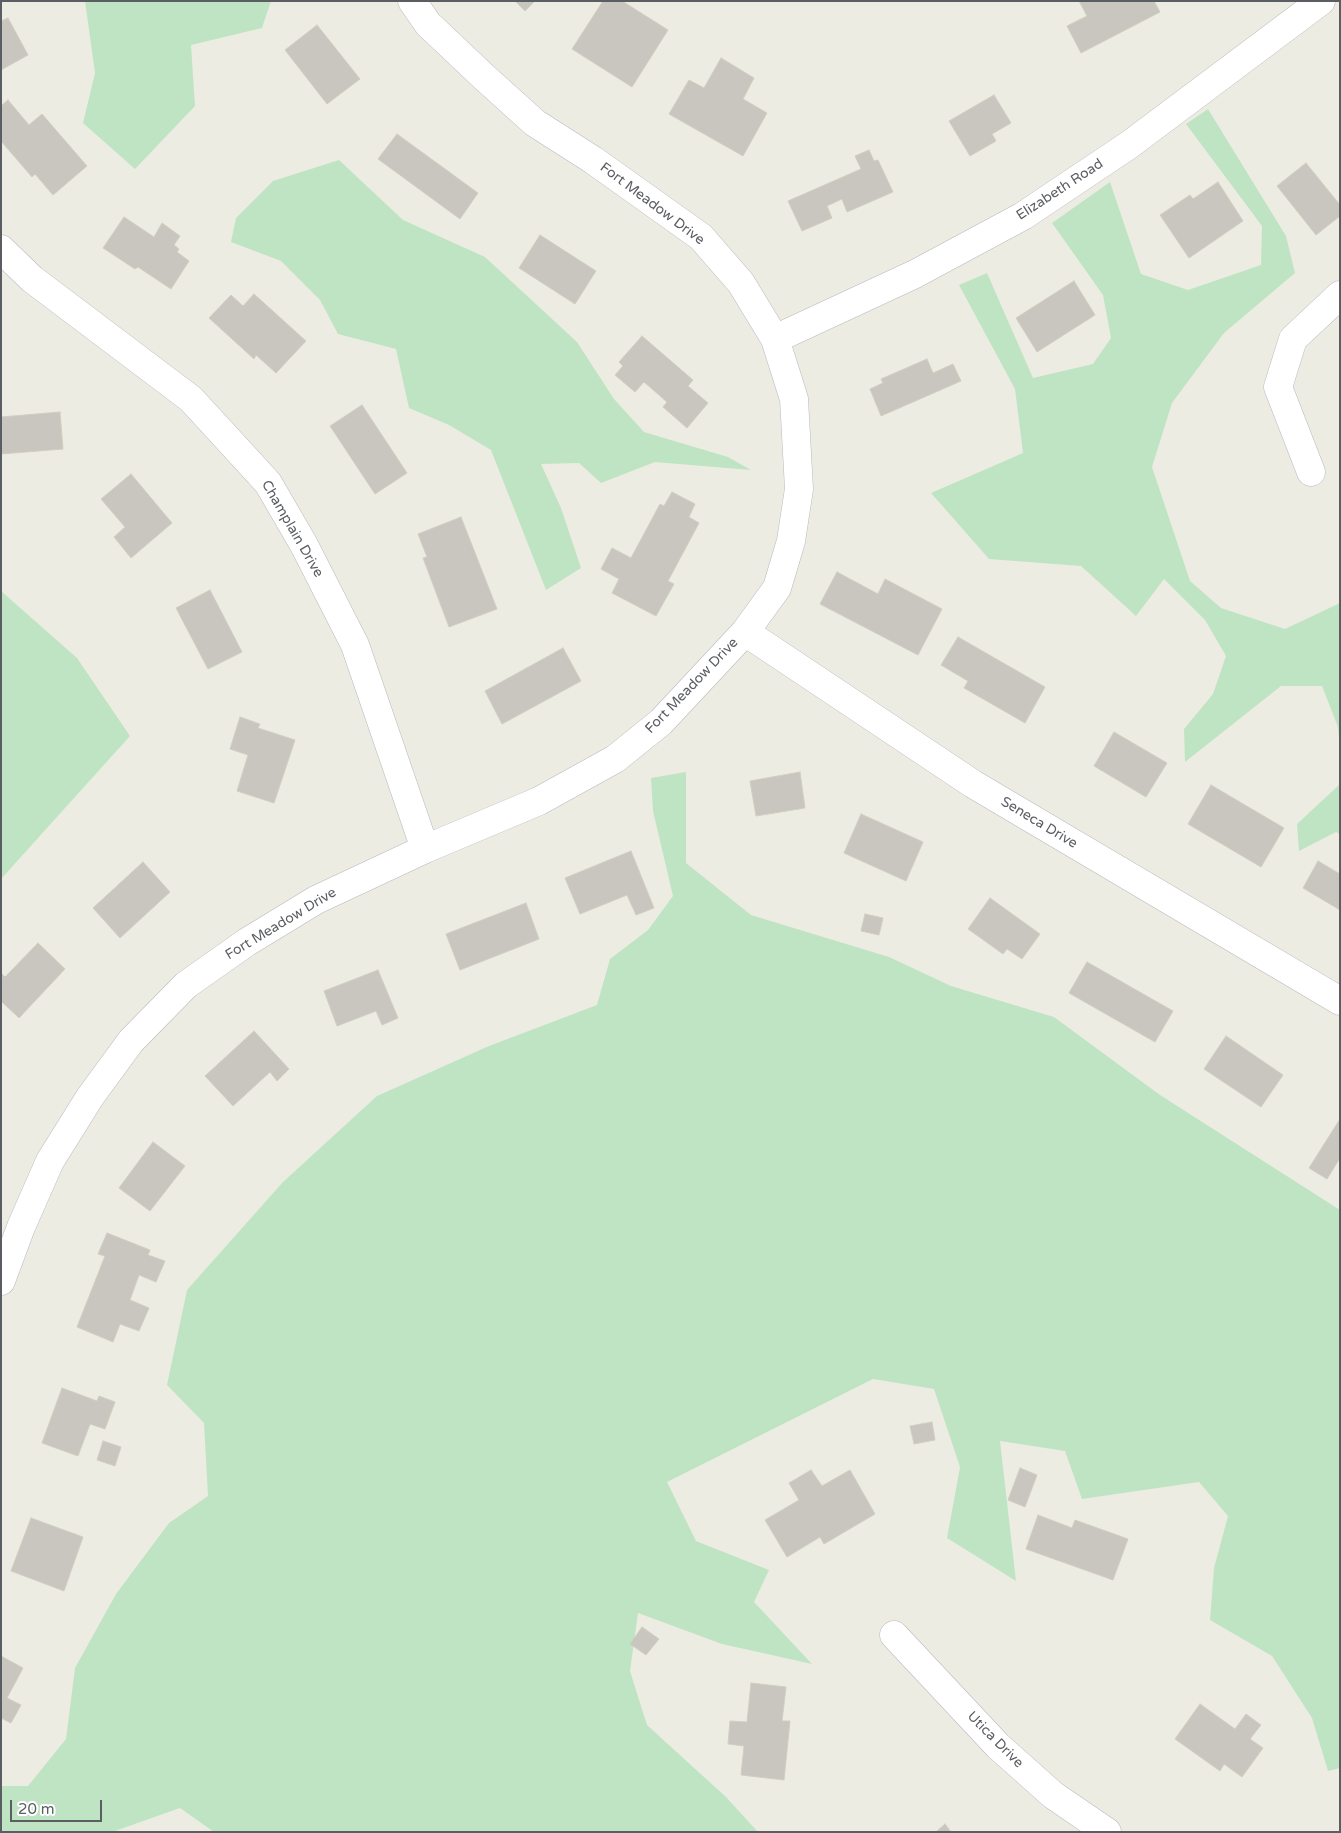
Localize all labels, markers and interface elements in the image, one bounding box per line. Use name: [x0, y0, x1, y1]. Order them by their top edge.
street label: Elizabeth Road: [1013, 156, 1107, 224]
street label: Fort Meadow Drive: [596, 159, 708, 249]
street label: Champlain Drive: [257, 477, 327, 581]
street label: Fort Meadow Drive: [642, 635, 742, 737]
street label: Seneca Drive: [998, 794, 1080, 852]
street label: Fort Meadow Drive: [223, 884, 339, 964]
street label: Utica Drive: [963, 1708, 1027, 1772]
scale bar: [12, 1790, 105, 1822]
text: 20 m: [18, 1800, 55, 1818]

